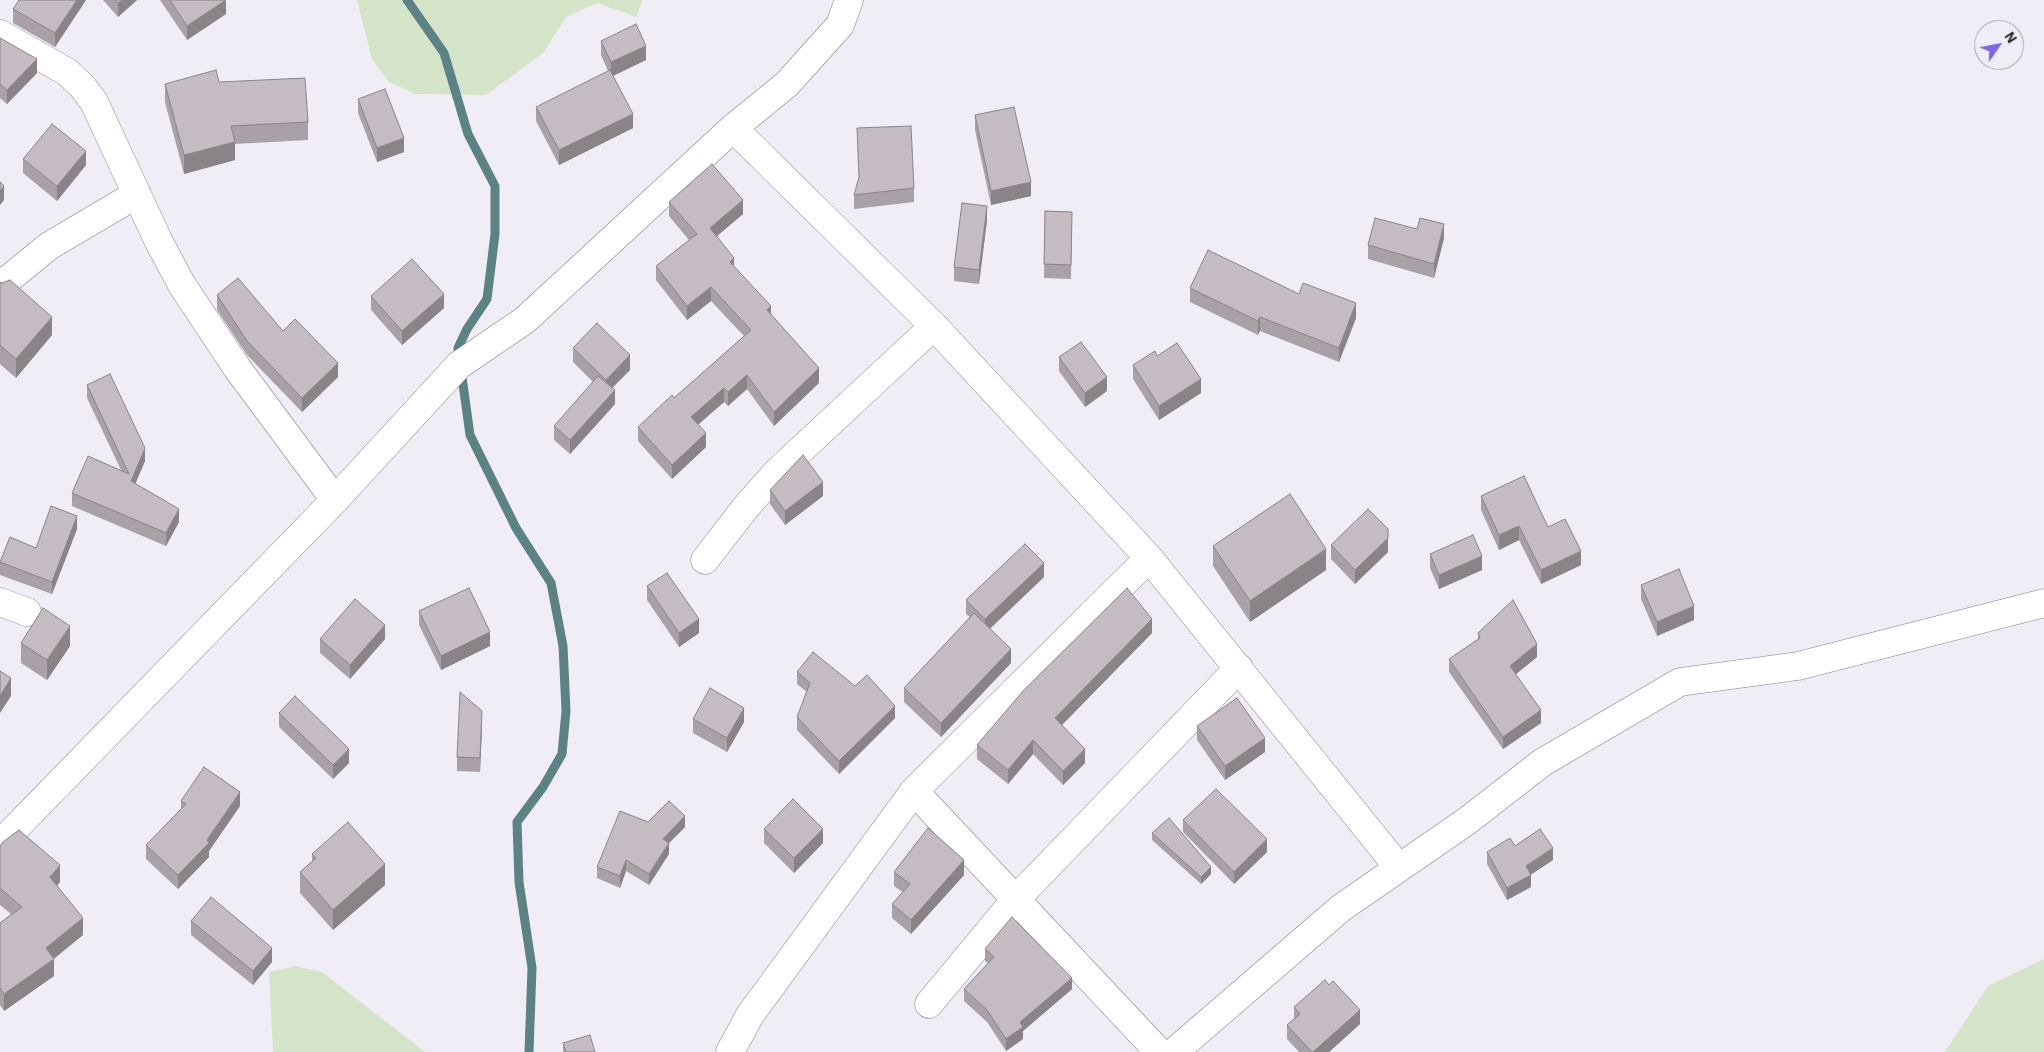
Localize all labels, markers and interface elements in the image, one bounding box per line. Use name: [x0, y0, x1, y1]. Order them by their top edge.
north arrow: [1974, 20, 2024, 70]
text: N: [2000, 28, 2021, 47]

